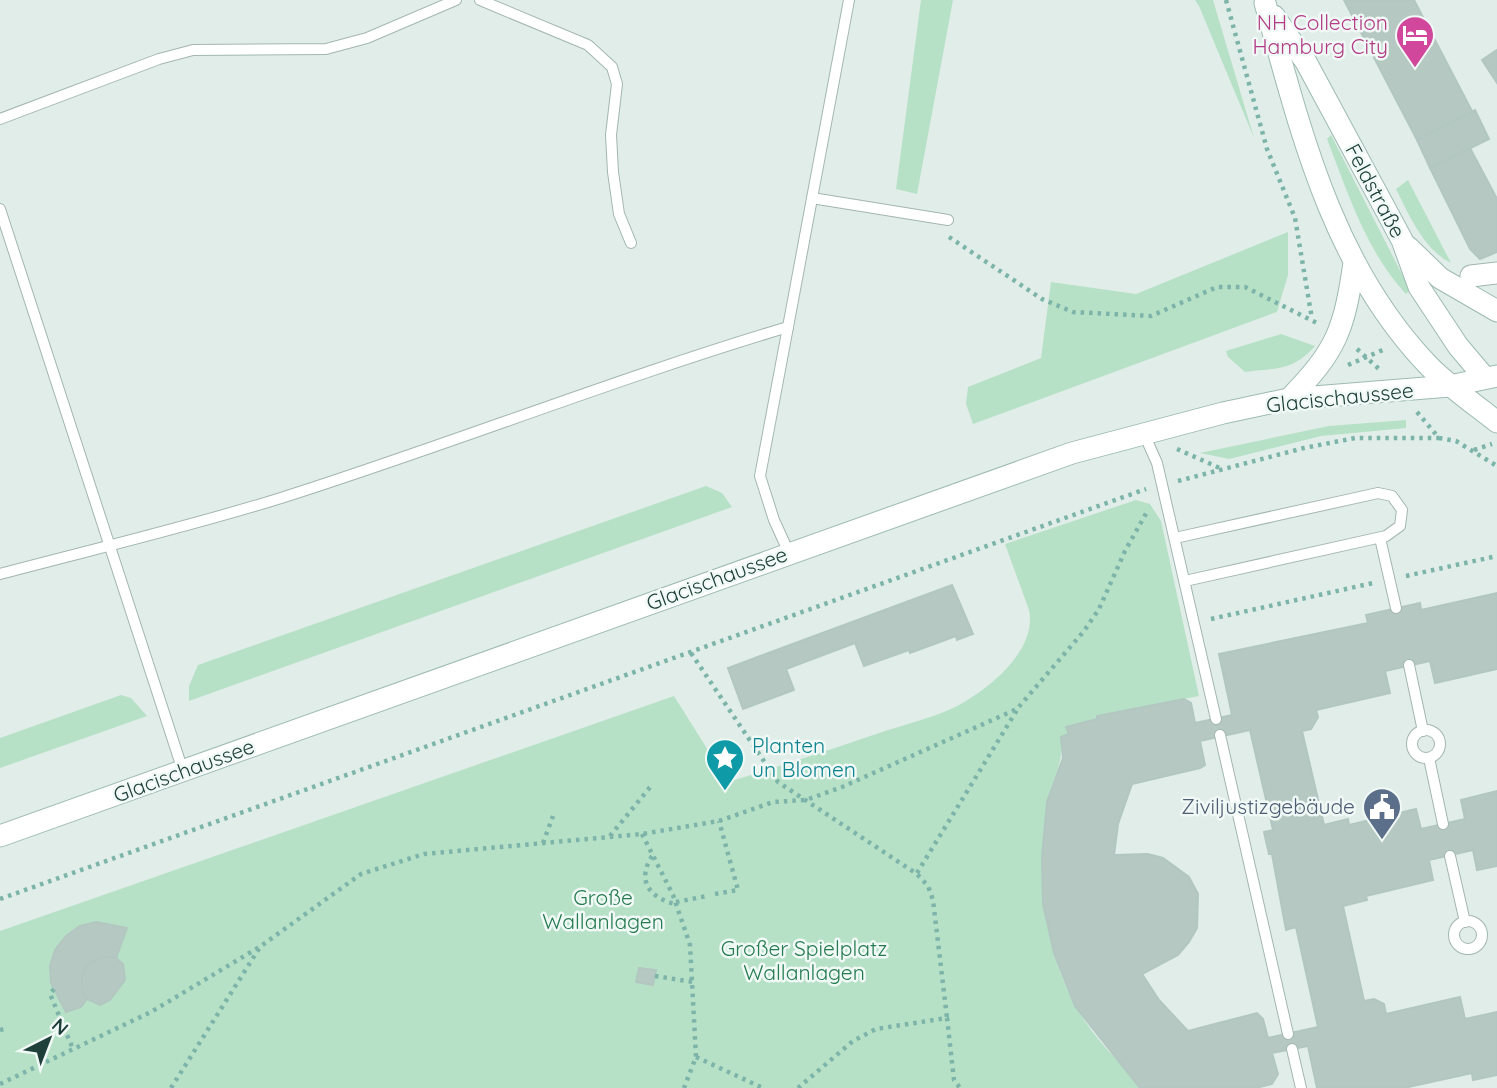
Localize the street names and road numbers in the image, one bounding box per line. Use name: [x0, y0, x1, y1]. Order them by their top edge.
street label: Feldstraße: [1340, 139, 1412, 242]
street label: Glacischaussee: [1265, 376, 1415, 418]
street label: Glacischaussee: [643, 541, 791, 616]
street label: Glacischaussee: [110, 733, 258, 808]

